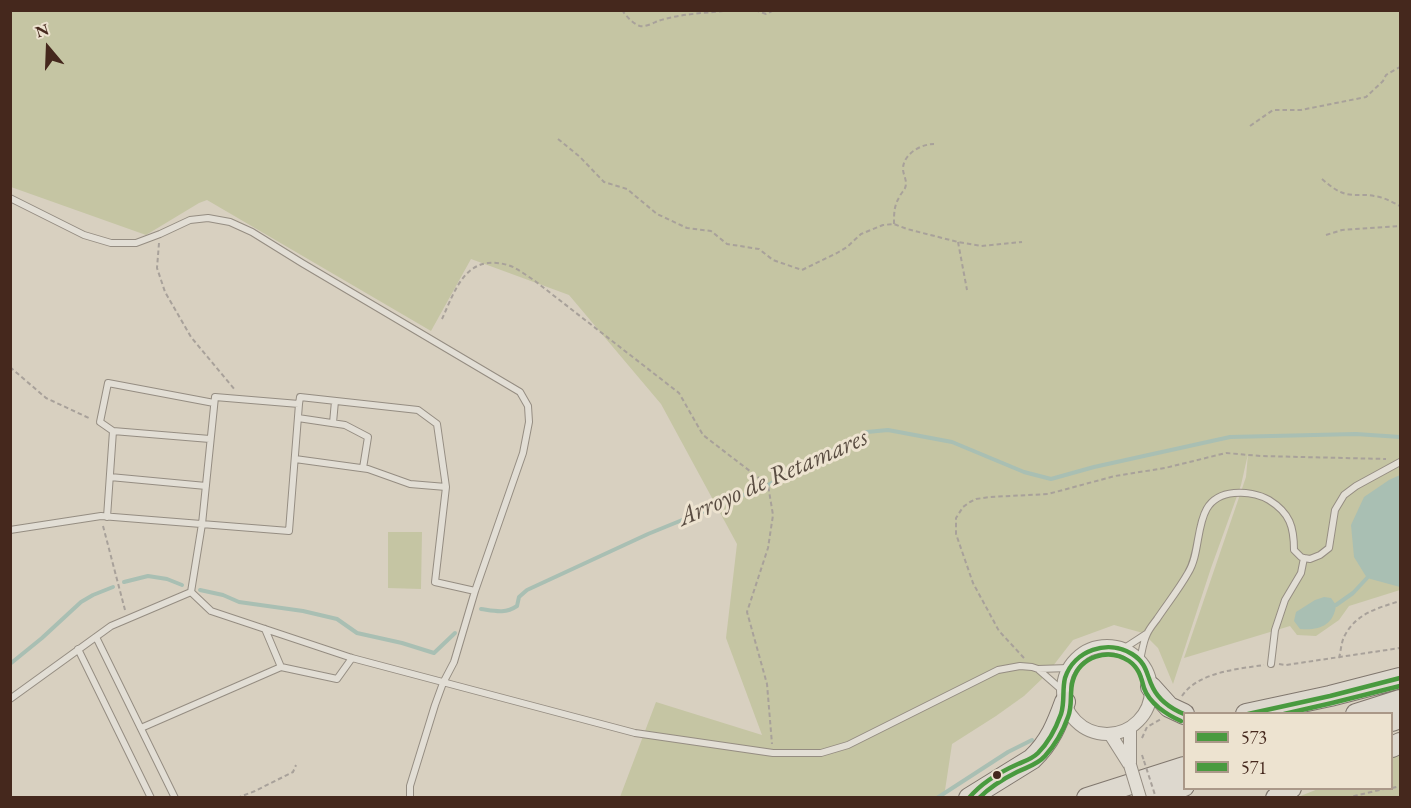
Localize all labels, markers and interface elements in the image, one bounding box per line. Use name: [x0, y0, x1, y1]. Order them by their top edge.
north arrow: [18, 18, 78, 78]
text: N: [32, 18, 52, 43]
water label: Arroyo de Retamares: [673, 422, 873, 534]
legend: [1183, 712, 1393, 790]
text: 573: [1241, 726, 1267, 749]
text: 571: [1241, 756, 1267, 779]
unlabelled marker: [991, 769, 1003, 781]

